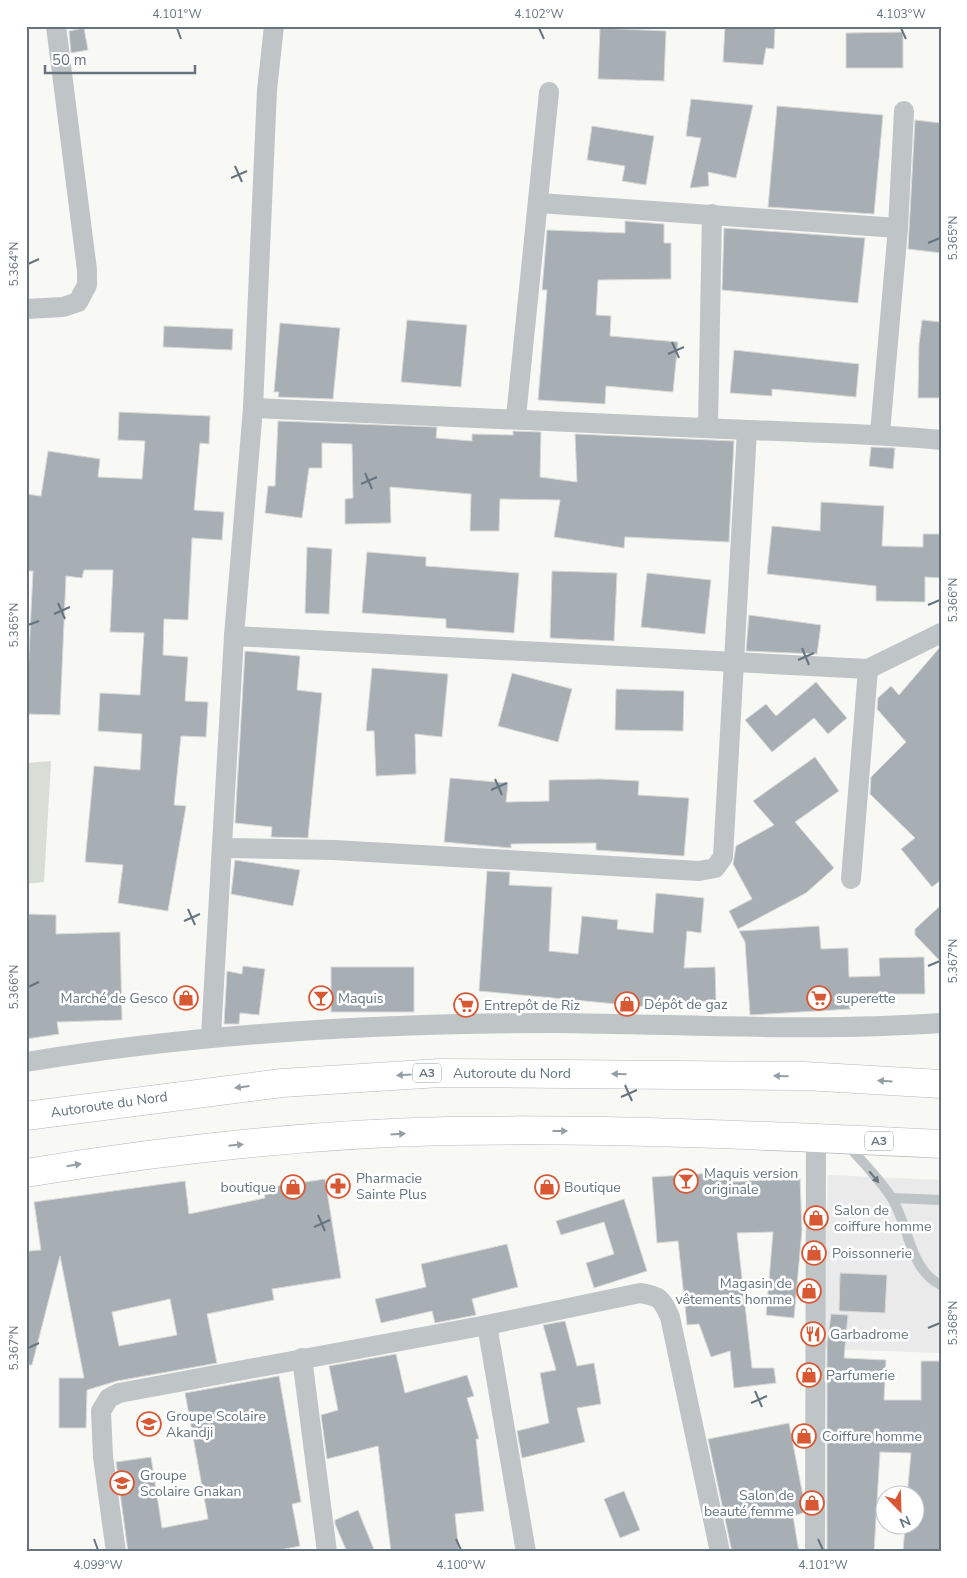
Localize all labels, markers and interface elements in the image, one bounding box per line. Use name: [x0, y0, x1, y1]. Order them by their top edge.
text: 4.101°W: [152, 6, 202, 22]
text: 4.102°W: [514, 6, 564, 22]
text: 4.103°W: [876, 6, 926, 22]
scale bar: [45, 42, 195, 74]
text: 50 m: [52, 50, 87, 70]
text: 5.365°N: [945, 216, 961, 260]
text: 5.364°N: [6, 242, 22, 286]
text: 5.366°N: [945, 578, 961, 622]
text: 5.365°N: [6, 603, 22, 647]
text: 5.367°N: [945, 939, 961, 983]
text: 5.366°N: [6, 965, 22, 1009]
shop icon: Marché de Gesco: [173, 985, 199, 1011]
bar icon: Maquis: [308, 985, 334, 1011]
supermarket icon: superette: [806, 985, 832, 1011]
place label: Marché de Gesco: [61, 989, 168, 1008]
place label: Maquis: [338, 989, 384, 1008]
place label: superette: [836, 989, 896, 1008]
shop icon: Dépôt de gaz: [614, 991, 640, 1017]
supermarket icon: Entrepôt de Riz: [453, 992, 479, 1018]
place label: Dépôt de gaz: [644, 995, 728, 1014]
place label: Entrepôt de Riz: [484, 996, 581, 1015]
road number: A3: [413, 1064, 441, 1082]
street label: Autoroute du Nord: [453, 1064, 571, 1083]
one-way arrow: [610, 1070, 626, 1078]
one-way arrow: [395, 1071, 411, 1079]
one-way arrow: [773, 1072, 789, 1080]
one-way arrow: [877, 1077, 893, 1085]
one-way arrow: [233, 1083, 249, 1091]
street label: Autoroute du Nord: [49, 1087, 169, 1122]
one-way arrow: [552, 1127, 568, 1135]
one-way arrow: [390, 1129, 406, 1137]
road number: A3: [865, 1132, 893, 1150]
one-way arrow: [228, 1141, 244, 1149]
one-way arrow: [67, 1161, 83, 1169]
place label: Maquis version originale: [704, 1164, 798, 1199]
bar icon: Maquis version originale: [673, 1168, 699, 1194]
place label: Pharmacie Sainte Plus: [356, 1169, 427, 1204]
one-way arrow: [869, 1170, 880, 1183]
pharmacy icon: Pharmacie Sainte Plus: [325, 1173, 351, 1199]
shop icon: boutique: [280, 1174, 306, 1200]
shop icon: Boutique: [534, 1174, 560, 1200]
place label: boutique: [221, 1178, 276, 1197]
place label: Boutique: [564, 1178, 621, 1197]
place label: Salon de coiffure homme: [834, 1201, 931, 1236]
shop icon: Salon de coiffure homme: [803, 1205, 829, 1231]
shop icon: Poissonnerie: [801, 1240, 827, 1266]
place label: Poissonnerie: [832, 1244, 912, 1263]
place label: Magasin de vêtements homme: [675, 1274, 792, 1309]
shop icon: Magasin de vêtements homme: [796, 1278, 822, 1304]
text: 5.368°N: [945, 1301, 961, 1345]
restaurant icon: Garbadrome: [800, 1321, 826, 1347]
place label: Garbadrome: [830, 1325, 908, 1344]
text: 5.367°N: [6, 1326, 22, 1370]
shop icon: Parfumerie: [796, 1362, 822, 1388]
place label: Parfumerie: [826, 1366, 895, 1385]
place label: Groupe Scolaire Akandji: [166, 1407, 266, 1442]
school or university icon: Groupe Scolaire Akandji: [136, 1411, 162, 1437]
shop icon: Coiffure homme: [791, 1423, 817, 1449]
place label: Coiffure homme: [822, 1427, 922, 1446]
place label: Groupe Scolaire Gnakan: [140, 1466, 241, 1501]
school or university icon: Groupe Scolaire Gnakan: [109, 1470, 135, 1496]
place label: Salon de beauté femme: [704, 1486, 794, 1521]
north arrow: [874, 1486, 924, 1536]
shop icon: Salon de beauté femme: [799, 1490, 825, 1516]
text: N: [896, 1511, 913, 1532]
text: 4.099°W: [73, 1557, 123, 1573]
text: 4.100°W: [436, 1557, 486, 1573]
text: 4.101°W: [798, 1557, 848, 1573]

